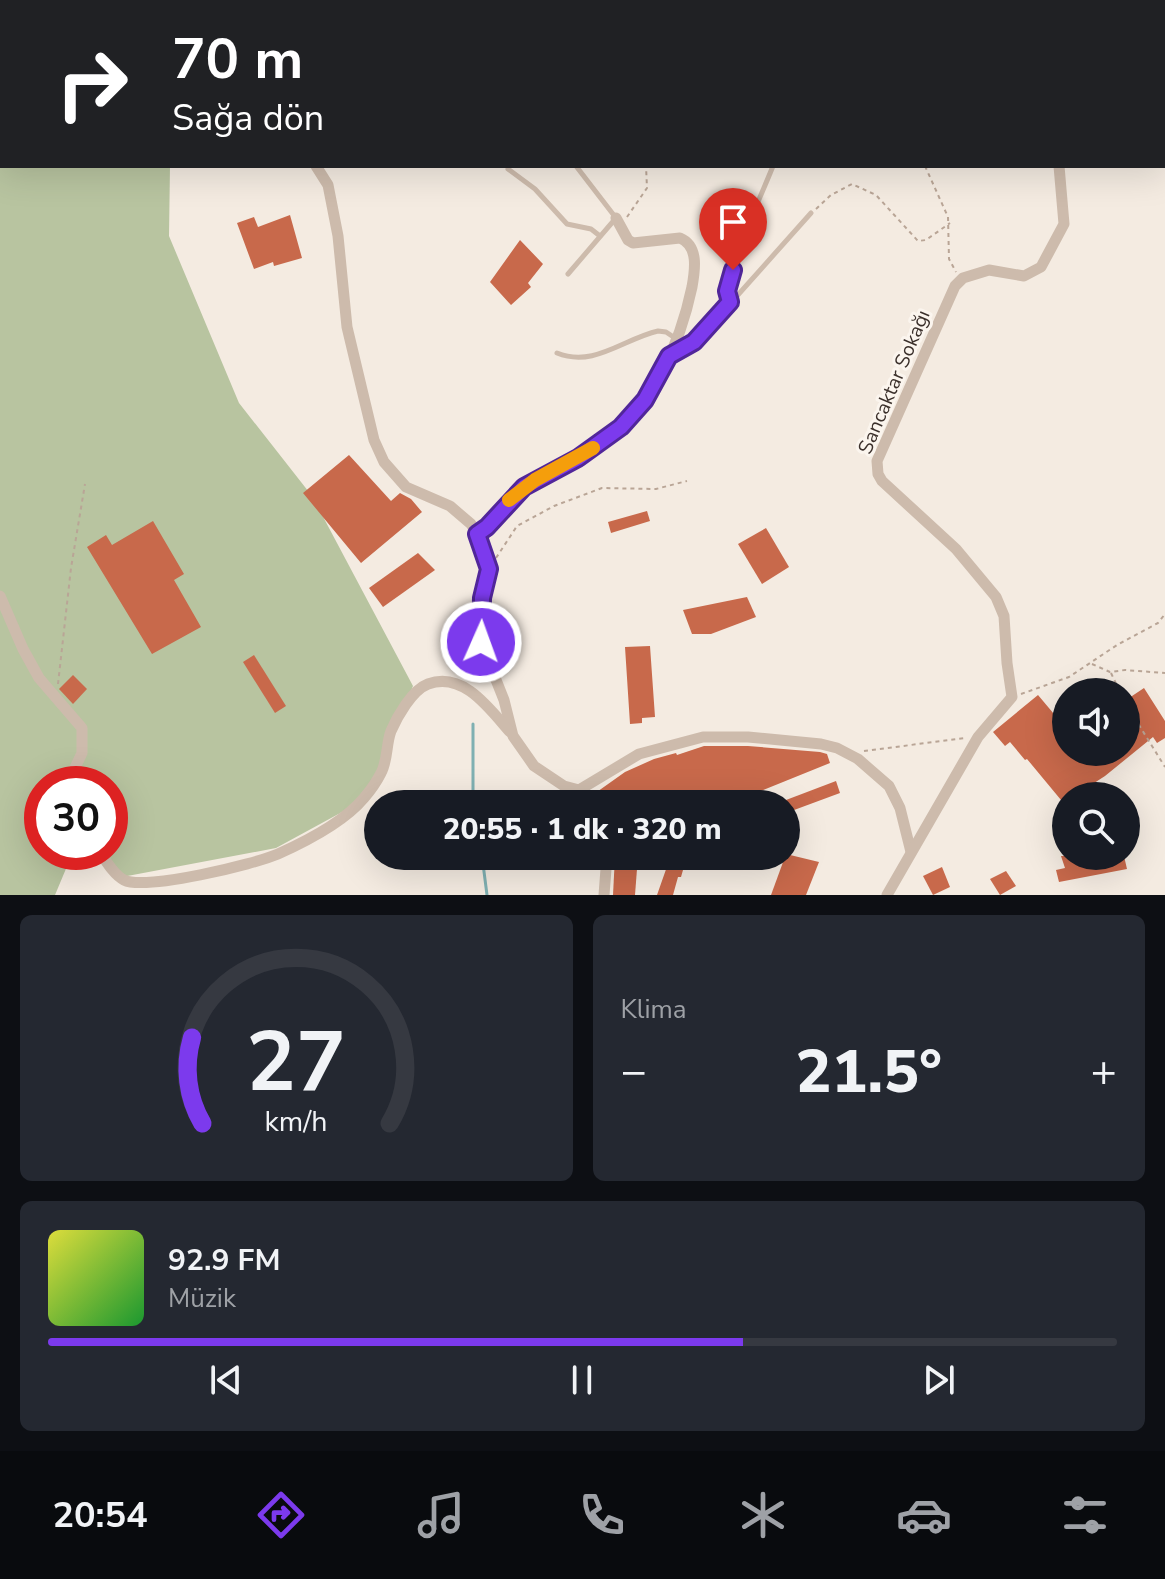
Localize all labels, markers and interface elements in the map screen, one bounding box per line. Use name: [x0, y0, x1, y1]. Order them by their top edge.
text: 70 m: [172, 21, 303, 98]
icon: right: [40, 32, 144, 136]
text: Sağa dön: [172, 94, 324, 143]
pin: [699, 188, 767, 270]
icon: arrive: [711, 200, 755, 244]
street label: Sancaktar Sokağı: [851, 306, 937, 458]
position arrow: [439, 600, 523, 684]
map controls: [1052, 678, 1140, 870]
button: sound: [1052, 678, 1140, 766]
speed limit sign: 30: [24, 766, 128, 870]
button: search: [1052, 782, 1140, 870]
text: 20:55 · 1 dk · 320 m: [442, 809, 722, 850]
text: Klima: [621, 992, 687, 1027]
text: 27: [246, 1006, 346, 1119]
text: 21.5°: [795, 1031, 942, 1113]
text: −: [621, 1042, 647, 1102]
text: +: [1091, 1042, 1117, 1102]
text: km/h: [265, 1102, 328, 1141]
text: 92.9 FM: [168, 1240, 280, 1281]
text: Müzik: [168, 1281, 236, 1316]
icon: previous: [204, 1358, 248, 1402]
icon: pause: [560, 1358, 604, 1402]
icon: next: [917, 1358, 961, 1402]
icon: directions: [253, 1487, 309, 1543]
icon: music: [413, 1487, 469, 1543]
icon: phone: [574, 1487, 630, 1543]
icon: climate: [735, 1487, 791, 1543]
icon: car: [896, 1487, 952, 1543]
icon: filters: [1057, 1487, 1113, 1543]
text: 20:54: [52, 1491, 148, 1540]

